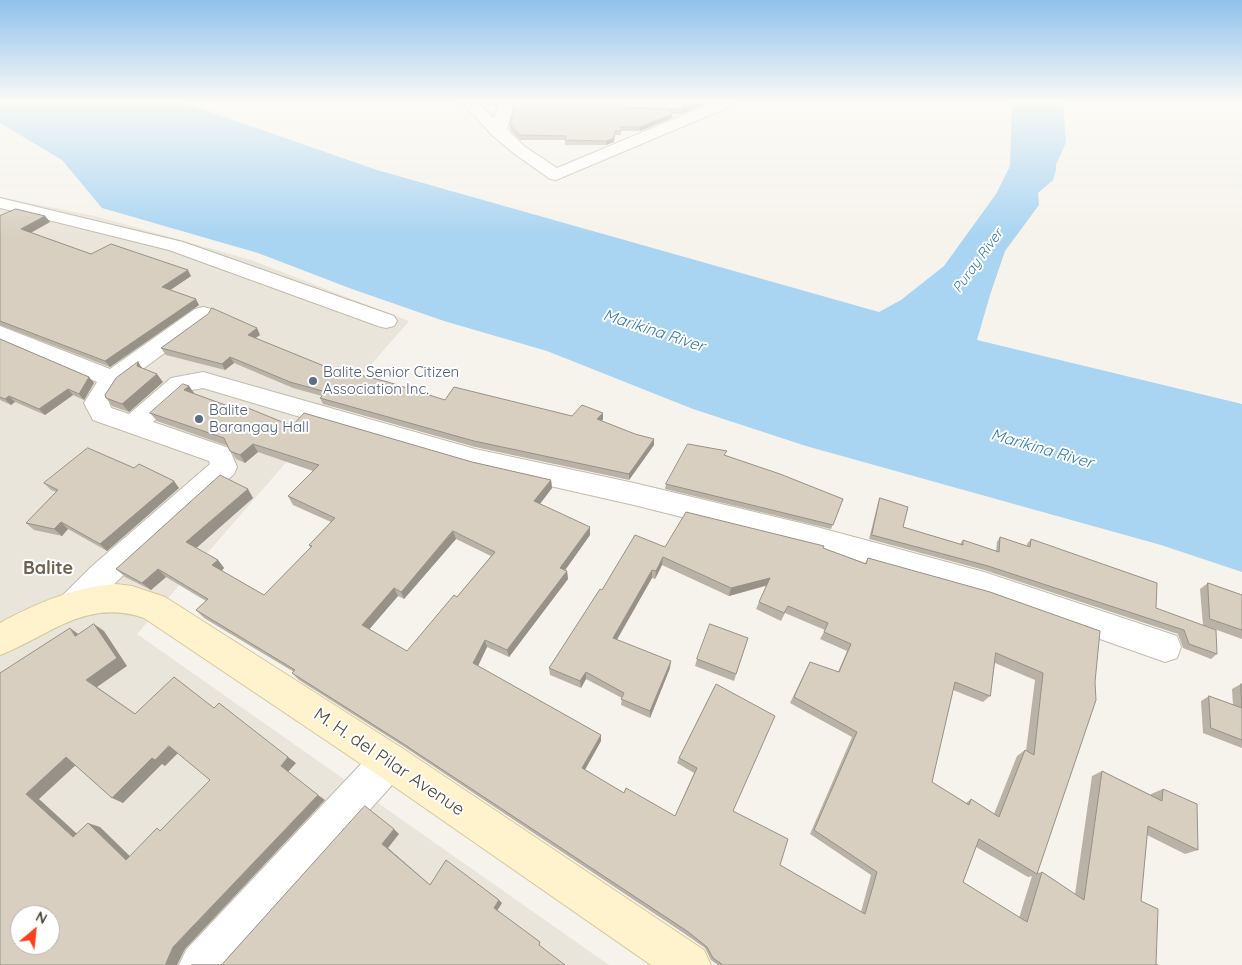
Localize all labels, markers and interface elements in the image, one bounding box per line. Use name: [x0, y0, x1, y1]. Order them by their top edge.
water label: Puray River: [949, 226, 1007, 296]
water label: Marikina River: [601, 306, 707, 356]
place label: Balite Senior Citizen Association Inc.: [323, 363, 459, 398]
marker: Balite Senior Citizen Association Inc.: [307, 375, 319, 387]
place label: Balite Barangay Hall: [209, 401, 309, 436]
marker: Balite Barangay Hall: [193, 413, 205, 425]
water label: Marikina River: [989, 425, 1095, 473]
district label: Balite: [23, 558, 73, 580]
street label: M. H. del Pilar Avenue: [309, 703, 469, 821]
north arrow: [10, 905, 60, 955]
text: N: [33, 907, 50, 928]

